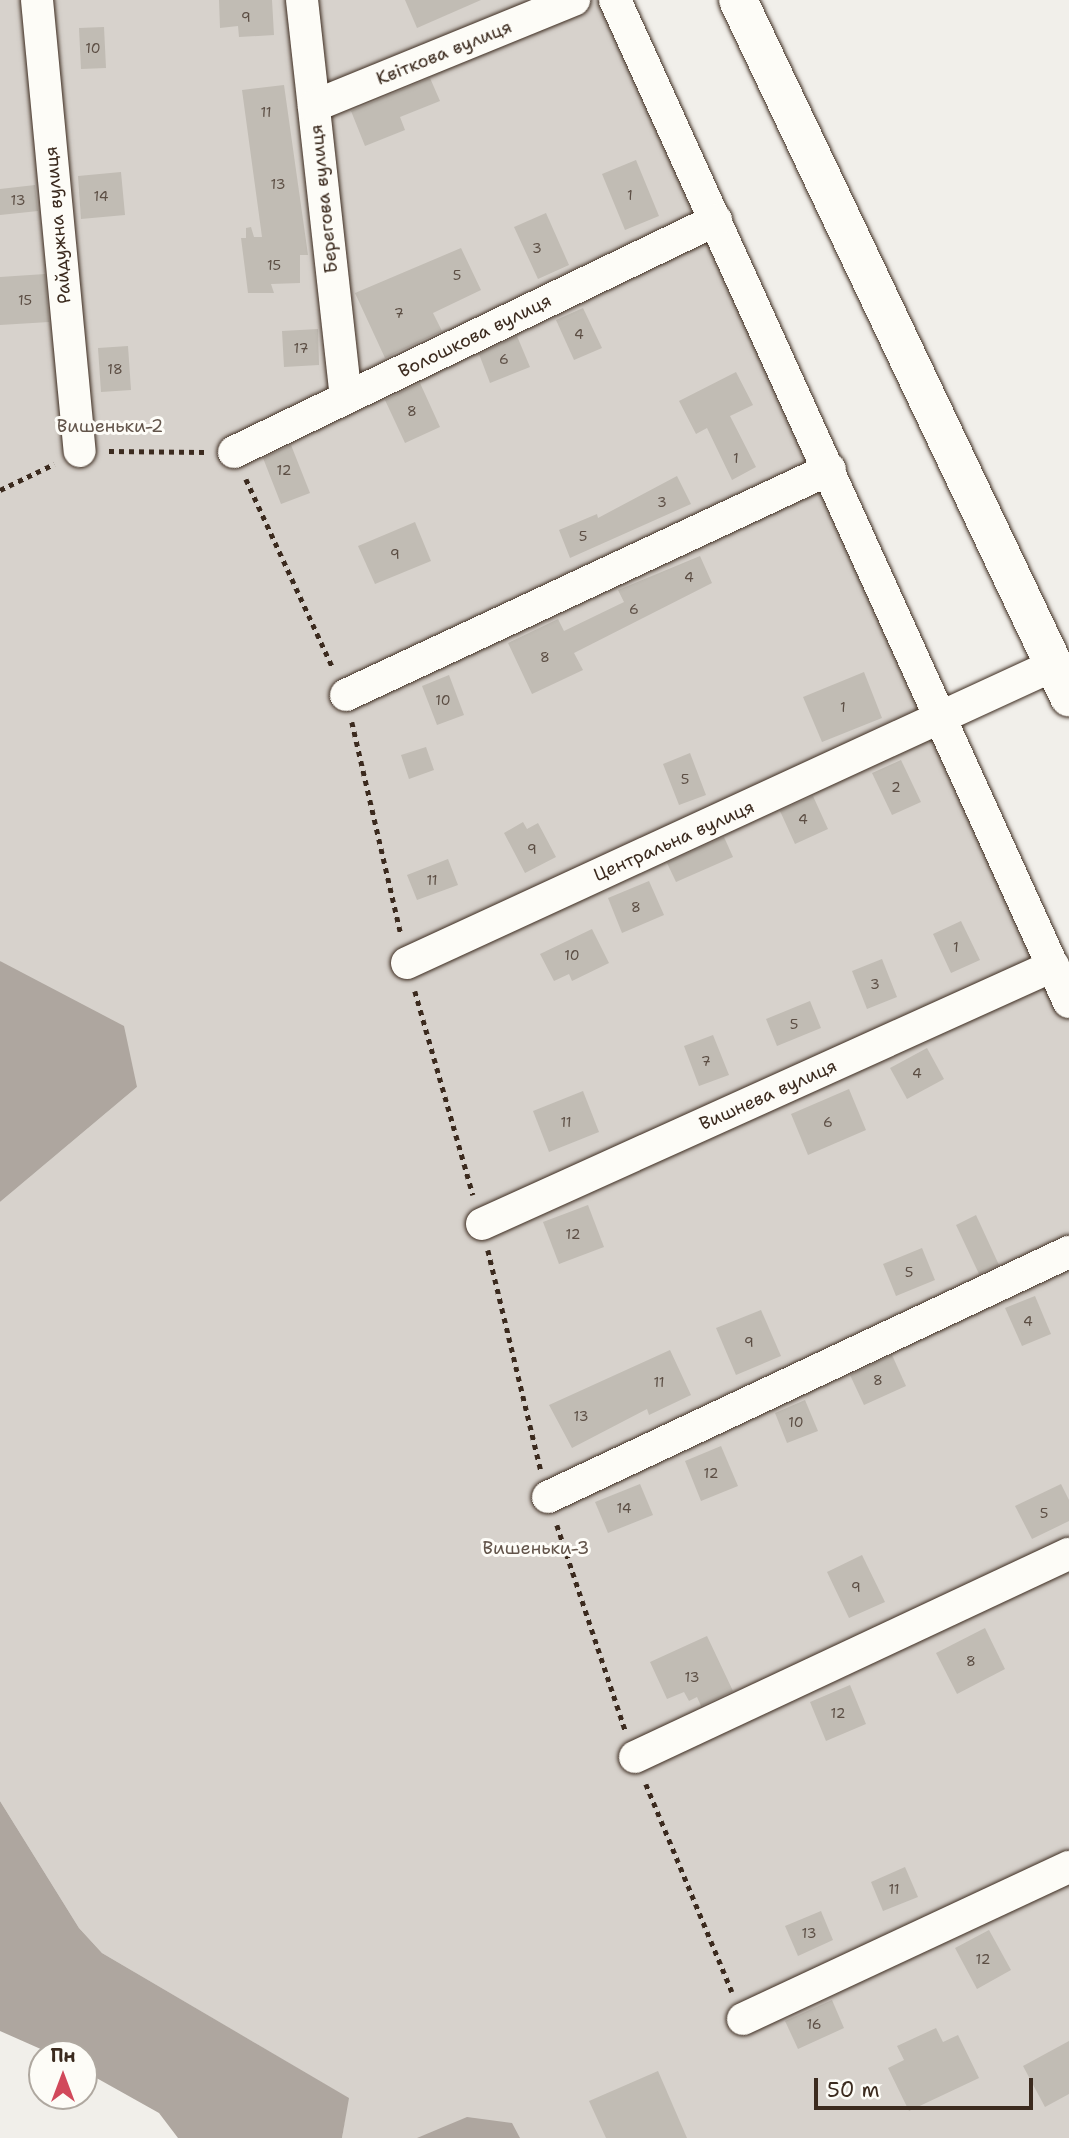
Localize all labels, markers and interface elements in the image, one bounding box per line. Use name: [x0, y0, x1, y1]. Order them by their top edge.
house number: 9: [241, 9, 251, 25]
street label: Квіткова вулиця: [373, 16, 515, 90]
house number: 10: [85, 40, 101, 56]
house number: 11: [260, 104, 272, 120]
street label: Берегова вулиця: [305, 124, 343, 274]
street label: Райдужна вулиця: [40, 145, 76, 305]
house number: 13: [271, 176, 285, 192]
house number: 1: [627, 187, 633, 203]
house number: 14: [93, 188, 109, 204]
house number: 13: [11, 192, 25, 208]
house number: 3: [532, 240, 542, 256]
house number: 15: [267, 257, 281, 273]
house number: 5: [453, 267, 461, 283]
street label: Волошкова вулиця: [395, 290, 555, 382]
house number: 15: [18, 292, 32, 308]
house number: 7: [394, 305, 404, 321]
house number: 4: [574, 326, 584, 342]
house number: 17: [294, 340, 308, 356]
house number: 6: [499, 351, 509, 367]
house number: 18: [107, 361, 123, 377]
house number: 8: [407, 403, 417, 419]
park label: Вишеньки-2: [57, 415, 163, 437]
house number: 1: [733, 450, 739, 466]
house number: 12: [277, 462, 291, 478]
house number: 3: [657, 494, 667, 510]
house number: 5: [579, 528, 587, 544]
house number: 9: [390, 546, 400, 562]
house number: 4: [684, 569, 694, 585]
house number: 6: [629, 601, 639, 617]
house number: 8: [540, 649, 550, 665]
house number: 10: [435, 692, 451, 708]
house number: 1: [840, 699, 846, 715]
house number: 5: [681, 771, 689, 787]
house number: 2: [891, 779, 901, 795]
street label: Центральна вулиця: [590, 796, 758, 886]
house number: 4: [798, 811, 808, 827]
house number: 9: [527, 841, 537, 857]
house number: 11: [426, 872, 438, 888]
house number: 8: [631, 899, 641, 915]
house number: 1: [953, 939, 959, 955]
house number: 10: [564, 947, 580, 963]
house number: 3: [870, 976, 880, 992]
house number: 5: [790, 1016, 798, 1032]
house number: 7: [701, 1053, 711, 1069]
street label: Вишнева вулиця: [696, 1055, 840, 1135]
house number: 4: [912, 1065, 922, 1081]
house number: 11: [560, 1114, 572, 1130]
house number: 6: [823, 1114, 833, 1130]
house number: 12: [566, 1226, 580, 1242]
house number: 5: [905, 1264, 913, 1280]
house number: 4: [1023, 1313, 1033, 1329]
house number: 9: [744, 1334, 754, 1350]
house number: 8: [873, 1372, 883, 1388]
house number: 11: [653, 1374, 665, 1390]
house number: 13: [574, 1408, 588, 1424]
house number: 10: [788, 1414, 804, 1430]
house number: 12: [704, 1465, 718, 1481]
house number: 14: [616, 1500, 632, 1516]
house number: 5: [1040, 1505, 1048, 1521]
park label: Вишеньки-3: [483, 1537, 589, 1559]
house number: 9: [851, 1579, 861, 1595]
house number: 8: [966, 1653, 976, 1669]
house number: 13: [685, 1669, 699, 1685]
house number: 12: [831, 1705, 845, 1721]
house number: 11: [888, 1881, 900, 1897]
house number: 13: [802, 1925, 816, 1941]
house number: 12: [976, 1951, 990, 1967]
house number: 16: [806, 2016, 822, 2032]
north arrow: [28, 2040, 98, 2110]
text: Пн: [50, 2043, 76, 2068]
scale bar: [817, 2064, 1036, 2108]
text: 50 m: [827, 2076, 880, 2104]

